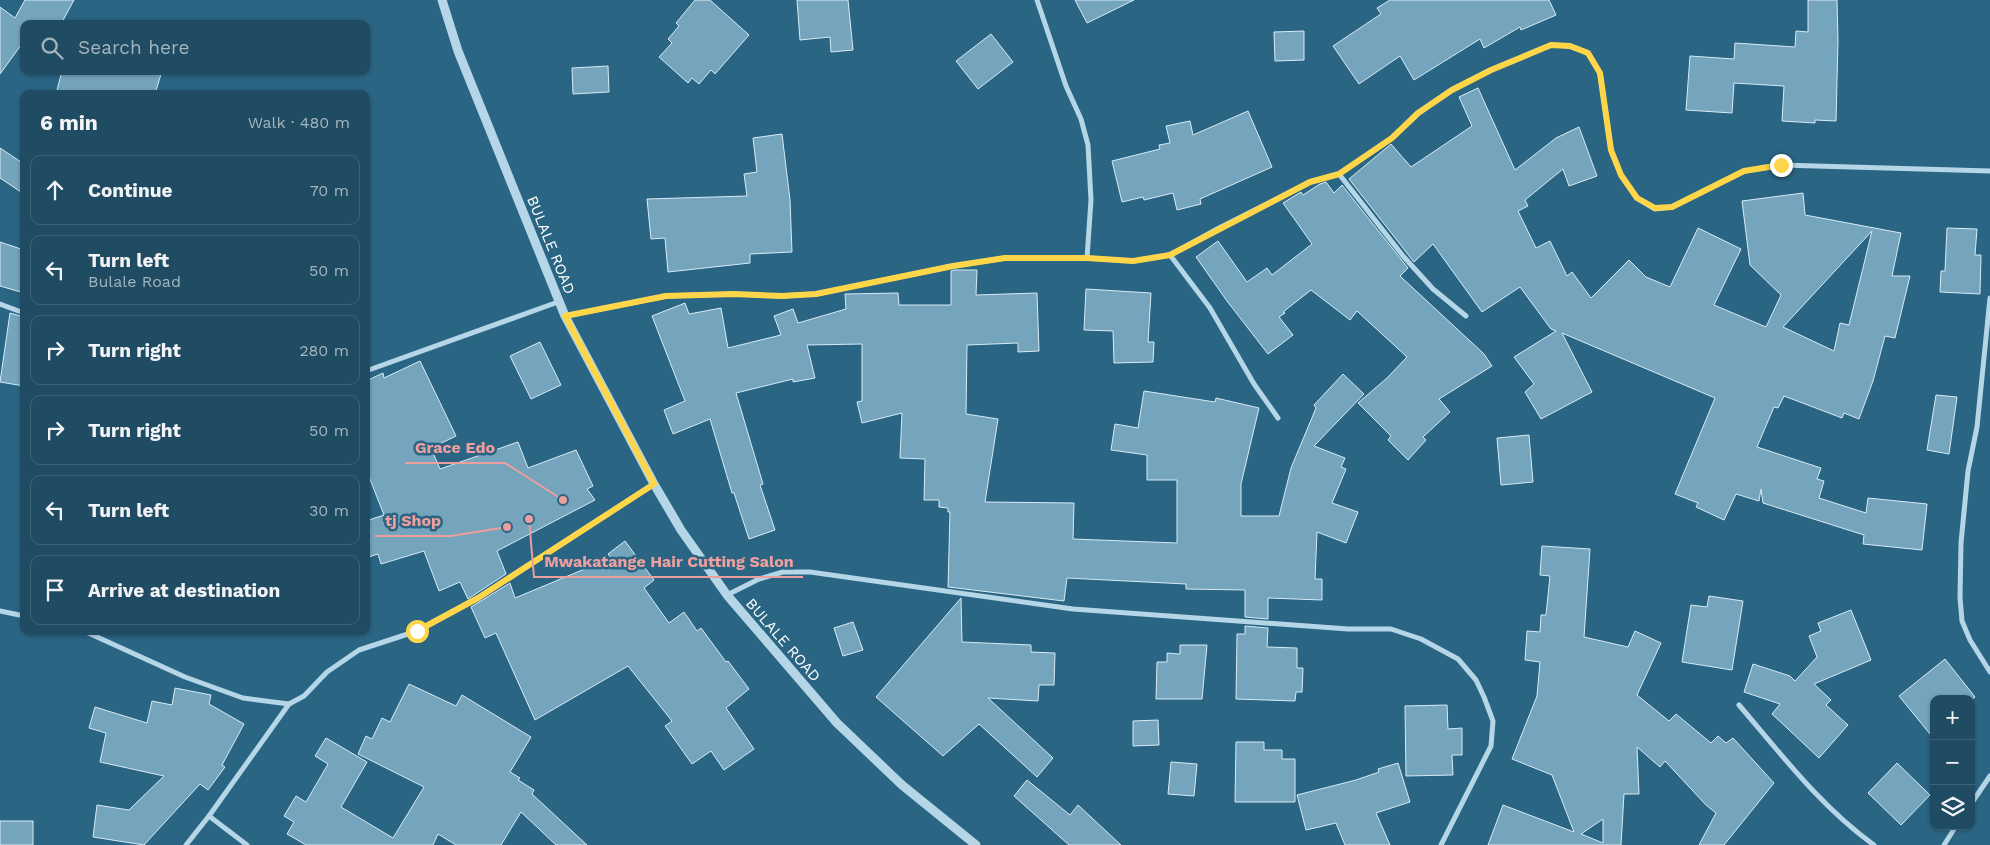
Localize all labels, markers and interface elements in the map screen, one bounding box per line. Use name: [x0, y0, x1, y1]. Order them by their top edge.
search box: [20, 20, 370, 75]
icon: search: [38, 34, 66, 62]
text: Search here: [78, 36, 189, 59]
text: 6 min: [40, 110, 98, 135]
text: Walk · 480 m: [248, 113, 350, 132]
route end: [1770, 154, 1793, 177]
icon: ahead: [41, 176, 69, 204]
text: Continue: [88, 179, 172, 202]
text: 70 m: [310, 181, 349, 200]
street label: BULALE ROAD: [523, 193, 579, 297]
text: Turn left: [88, 249, 169, 272]
icon: left: [41, 256, 69, 284]
text: 50 m: [309, 261, 349, 280]
text: Bulale Road: [88, 272, 181, 291]
icon: right: [41, 336, 69, 364]
text: Turn right: [88, 339, 181, 362]
text: 280 m: [299, 341, 349, 360]
icon: right: [41, 416, 69, 444]
text: Turn right: [88, 419, 181, 442]
text: 50 m: [309, 421, 349, 440]
callout: Grace Edo: [405, 432, 505, 463]
text: Grace Edo: [415, 438, 495, 457]
icon: left: [41, 496, 69, 524]
text: Turn left: [88, 499, 169, 522]
text: 30 m: [309, 501, 349, 520]
callout: tj Shop: [375, 505, 451, 536]
text: tj Shop: [385, 511, 441, 530]
callout: Mwakatange Hair Cutting Salon: [534, 546, 803, 577]
text: Mwakatange Hair Cutting Salon: [544, 552, 794, 571]
icon: arrive: [41, 576, 69, 604]
text: Arrive at destination: [88, 579, 280, 602]
street label: BULALE ROAD: [742, 595, 824, 685]
route start: [406, 620, 429, 643]
map controls: [1930, 695, 1975, 830]
button: +: [1930, 695, 1975, 740]
button: −: [1930, 740, 1975, 785]
button: layers: [1930, 785, 1975, 830]

